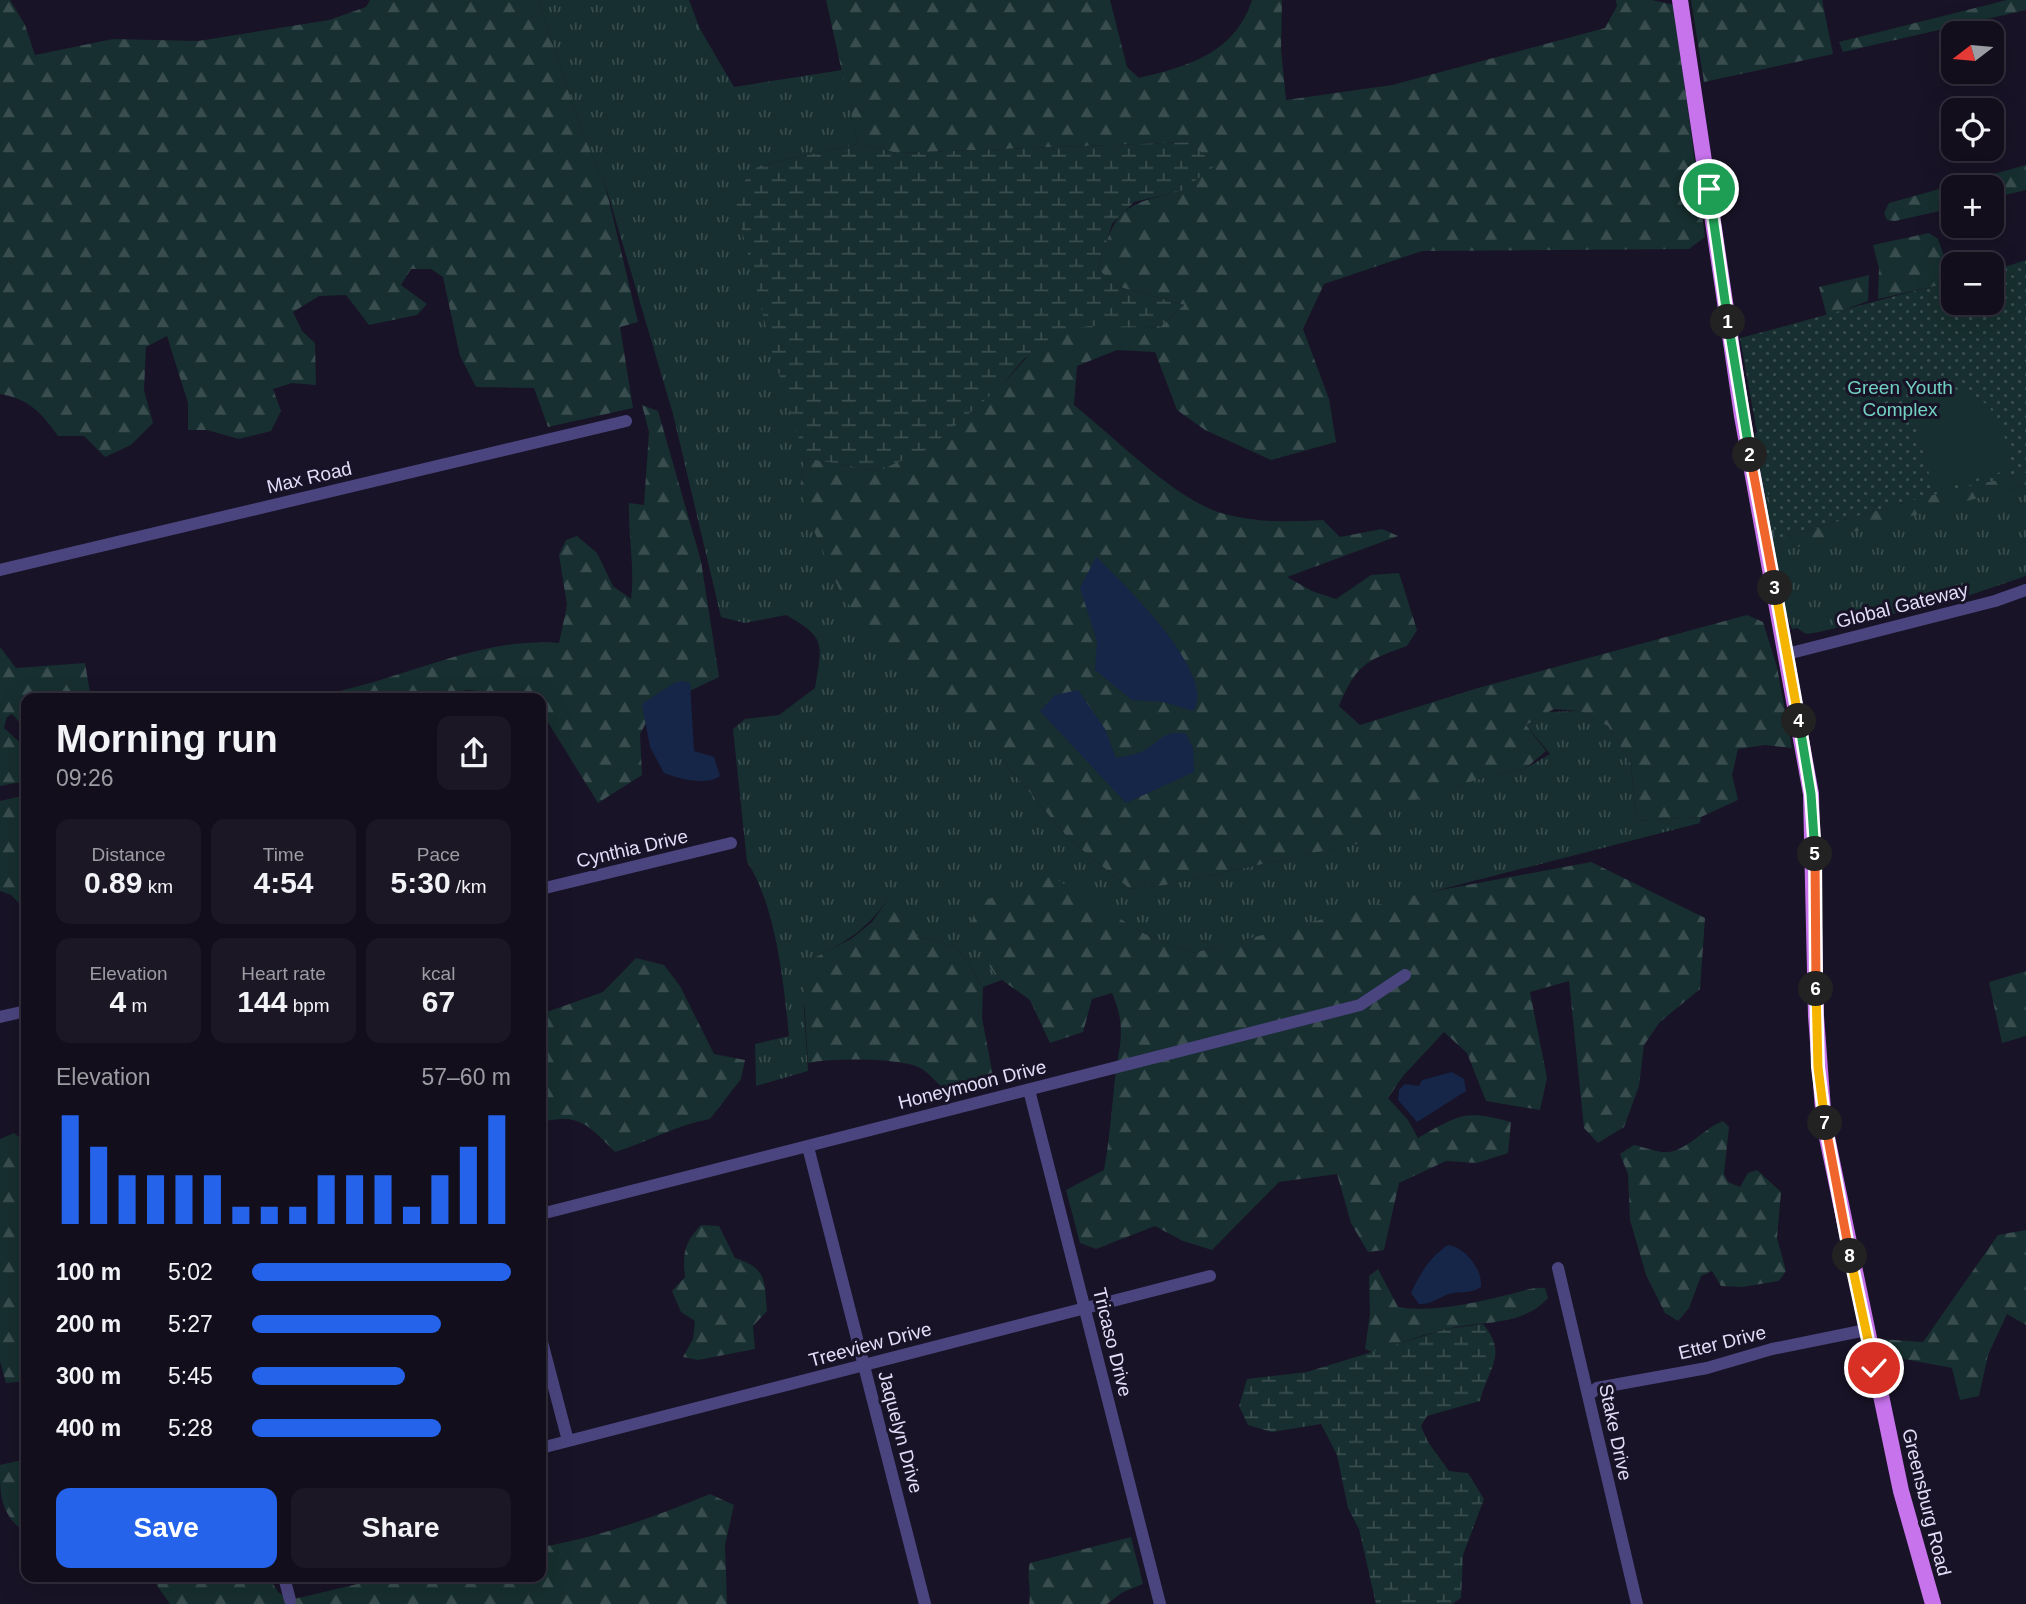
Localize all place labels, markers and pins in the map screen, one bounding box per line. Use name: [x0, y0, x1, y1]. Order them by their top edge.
pin: [1679, 159, 1739, 219]
pin: 1: [1710, 304, 1746, 340]
pin: 2: [1732, 438, 1768, 472]
pin: 3: [1758, 570, 1792, 606]
pin: 4: [1782, 704, 1816, 738]
pin: 5: [1798, 836, 1832, 872]
pin: 6: [1798, 972, 1834, 1006]
pin: 7: [1808, 1106, 1842, 1140]
pin: 8: [1832, 1238, 1868, 1274]
pin: [1844, 1338, 1904, 1398]

